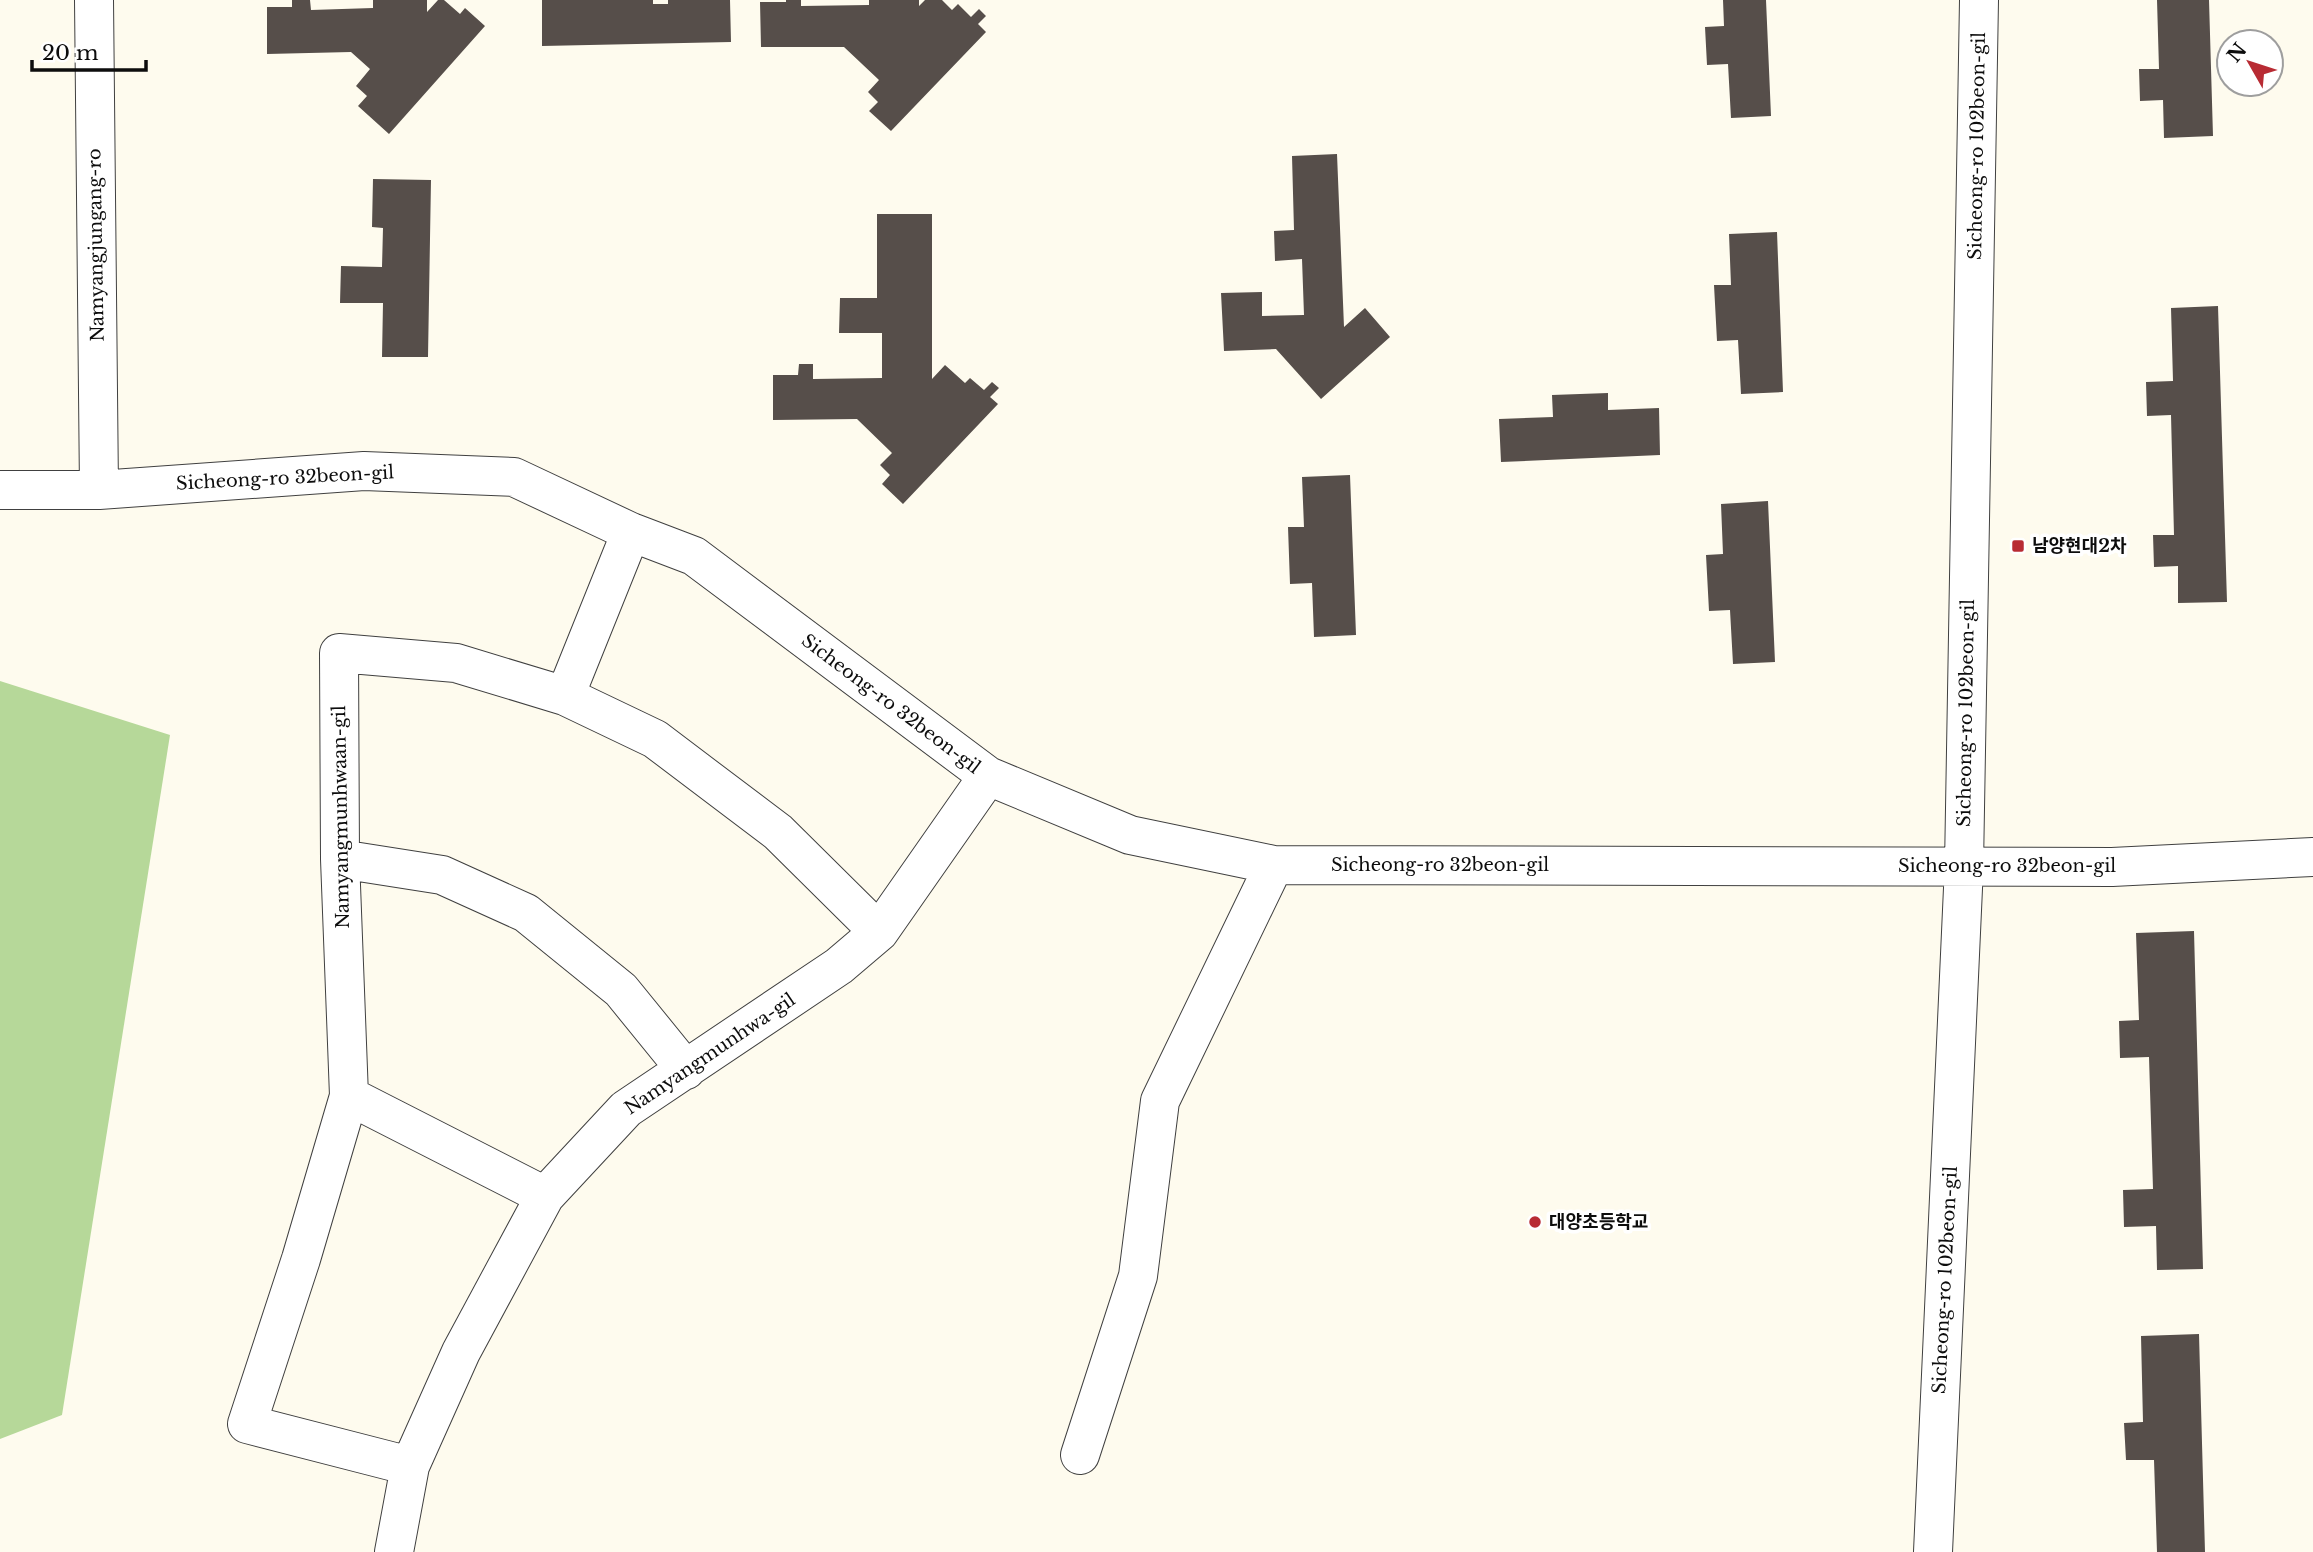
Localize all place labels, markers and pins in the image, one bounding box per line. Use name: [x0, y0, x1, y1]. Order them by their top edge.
place label: 남양현대2차: [2032, 535, 2127, 557]
marker: 남양현대2차: [2010, 538, 2026, 554]
place label: 대양초등학교: [1549, 1211, 1648, 1233]
marker: 대양초등학교: [1527, 1214, 1543, 1230]

